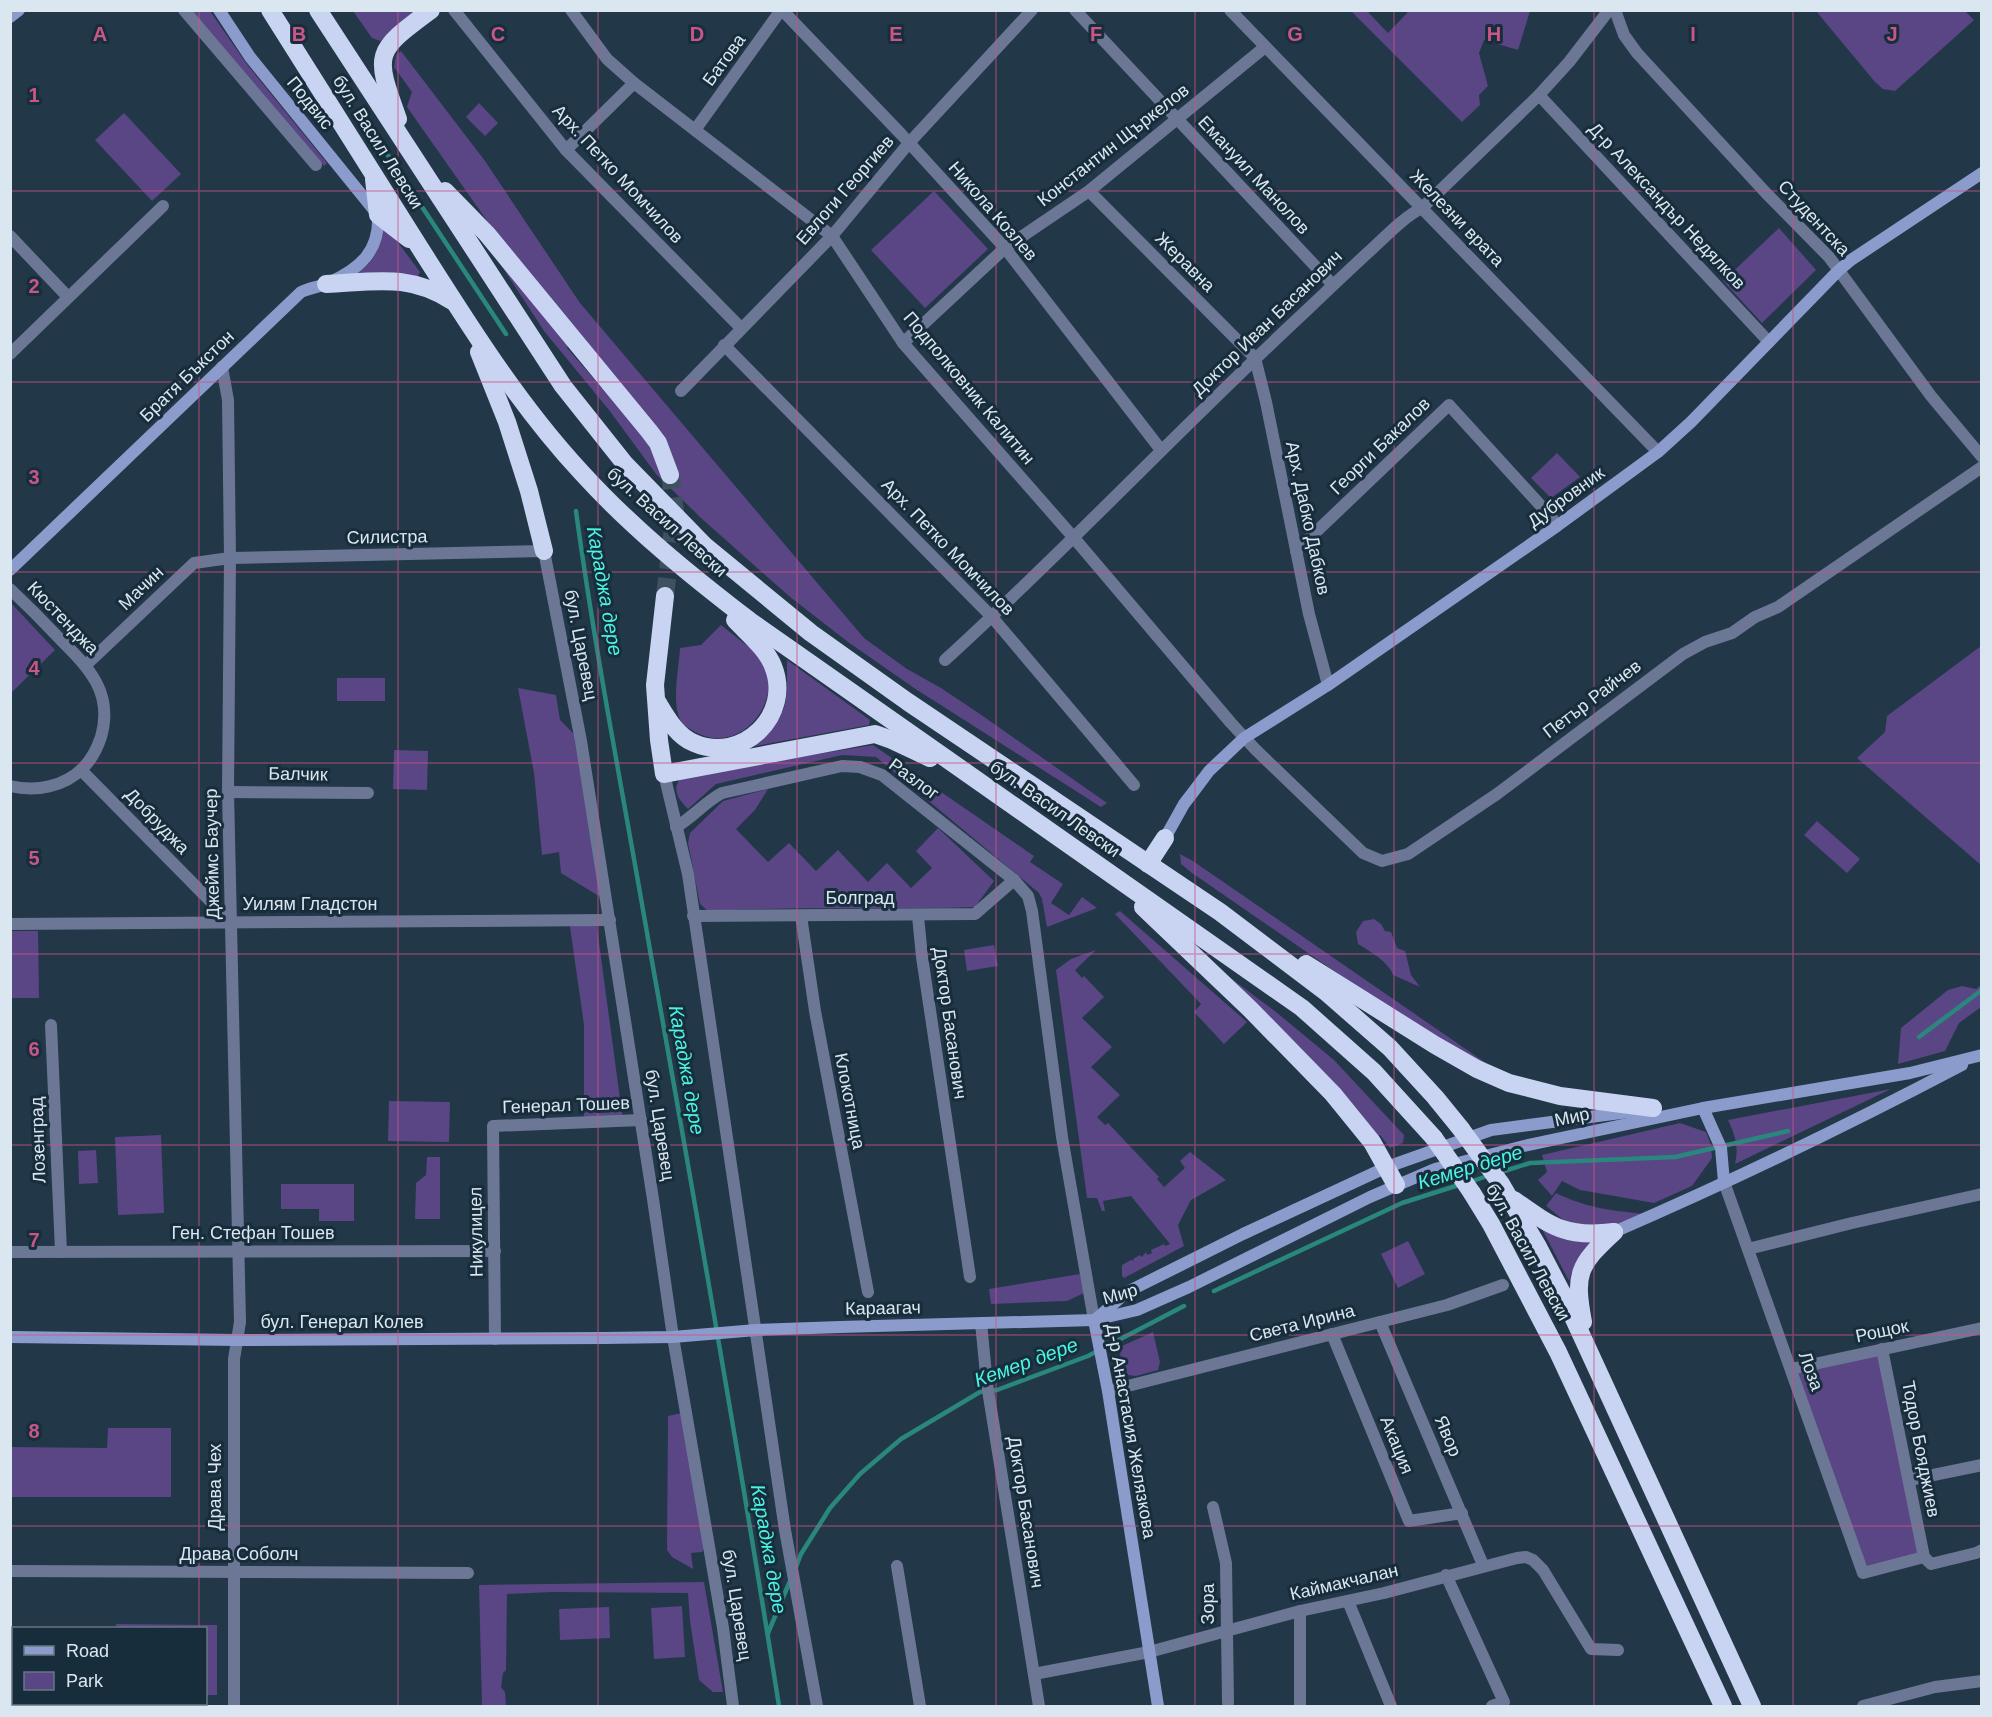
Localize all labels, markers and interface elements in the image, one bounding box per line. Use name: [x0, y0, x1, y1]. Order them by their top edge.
text: A: [93, 23, 107, 45]
text: B: [292, 23, 306, 45]
text: C: [491, 23, 505, 45]
text: D: [690, 23, 704, 45]
text: E: [889, 23, 903, 45]
text: F: [1090, 23, 1102, 45]
text: G: [1287, 23, 1303, 45]
text: H: [1487, 23, 1501, 45]
text: I: [1690, 23, 1696, 45]
text: J: [1886, 23, 1898, 45]
street label: Батова: [699, 30, 750, 90]
street label: бул. Васил Левски: [329, 72, 427, 212]
street label: Подвис: [283, 73, 337, 133]
street label: Константин Щъркелов: [1033, 80, 1193, 210]
text: 1: [28, 84, 40, 106]
street label: Арх. Петко Момчилов: [549, 101, 687, 247]
street label: Емануил Манолов: [1194, 112, 1314, 238]
street label: Д-р Александър Недялков: [1585, 119, 1749, 293]
street label: Евлоги Георгиев: [792, 131, 898, 249]
street label: Никола Козлев: [945, 157, 1041, 265]
street label: Железни врата: [1406, 166, 1509, 271]
street label: Студентска: [1774, 176, 1855, 261]
street label: Жеравна: [1151, 228, 1220, 297]
street label: Доктор Иван Басанович: [1188, 246, 1346, 400]
text: 2: [28, 275, 40, 297]
street label: Подполковник Калитин: [899, 308, 1039, 468]
street label: Братя Бъкстон: [136, 326, 238, 426]
street label: Георги Бакалов: [1326, 393, 1434, 499]
street label: Арх. Дабко Дабков: [1282, 439, 1334, 597]
street label: бул. Васил Левски: [603, 463, 731, 581]
street label: Дубровник: [1524, 463, 1608, 531]
text: 3: [28, 466, 40, 488]
street label: Арх. Петко Момчилов: [878, 475, 1018, 619]
water label: Караджа дере: [583, 525, 627, 657]
street label: Силистра: [346, 526, 429, 548]
street label: Мачин: [115, 562, 167, 614]
street label: Кюстенджа: [23, 577, 103, 659]
street label: бул. Царевец: [560, 588, 602, 702]
street label: Петър Райчев: [1539, 656, 1645, 742]
text: 4: [28, 657, 40, 679]
street label: Разлог: [885, 754, 943, 804]
street label: бул. Васил Левски: [986, 757, 1124, 861]
street label: Балчик: [268, 763, 328, 785]
street label: Добруджа: [121, 784, 194, 859]
street label: Джеймс Баучер: [201, 788, 223, 920]
text: 5: [28, 847, 40, 869]
street label: Болград: [825, 888, 895, 908]
street label: Уилям Гладстон: [242, 894, 378, 914]
street label: Доктор Басанович: [929, 946, 971, 1100]
water label: Караджа дере: [665, 1004, 709, 1136]
text: 6: [28, 1038, 40, 1060]
street label: Клокотница: [831, 1051, 869, 1152]
street label: бул. Царевец: [641, 1068, 679, 1182]
street label: Генерал Тошев: [502, 1093, 630, 1117]
street label: Лозенград: [26, 1096, 50, 1184]
street label: Мир: [1553, 1104, 1591, 1130]
water label: Кемер дере: [1415, 1141, 1525, 1193]
street label: бул. Васил Левски: [1482, 1180, 1574, 1324]
street label: Никулицел: [465, 1187, 487, 1277]
street label: Ген. Стефан Тошев: [172, 1223, 334, 1243]
text: 7: [28, 1229, 40, 1251]
street label: Мир: [1100, 1280, 1140, 1308]
street label: Караагач: [845, 1297, 921, 1319]
street label: Света Ирина: [1247, 1300, 1358, 1346]
street label: бул. Генерал Колев: [260, 1312, 424, 1332]
street label: Рощок: [1854, 1316, 1910, 1346]
street label: Д-р Анастасия Желязкова: [1102, 1322, 1160, 1541]
water label: Кемер дере: [971, 1333, 1081, 1391]
street label: Лоза: [1795, 1349, 1828, 1394]
street label: Тодор Бояджиев: [1898, 1379, 1944, 1519]
street label: Акация: [1376, 1413, 1418, 1477]
street label: Явор: [1431, 1413, 1465, 1459]
text: 8: [28, 1420, 40, 1442]
street label: Доктор Басанович: [1004, 1435, 1048, 1589]
street label: Драва Чех: [205, 1443, 225, 1531]
water label: Караджа дере: [747, 1483, 791, 1615]
street label: Драва Соболч: [179, 1544, 299, 1564]
street label: бул. Царевец: [718, 1548, 756, 1662]
street label: Каймакчалан: [1288, 1560, 1400, 1604]
street label: Зора: [1198, 1583, 1218, 1624]
legend: [12, 1627, 207, 1705]
text: Road: [66, 1641, 109, 1661]
text: Park: [66, 1671, 104, 1691]

